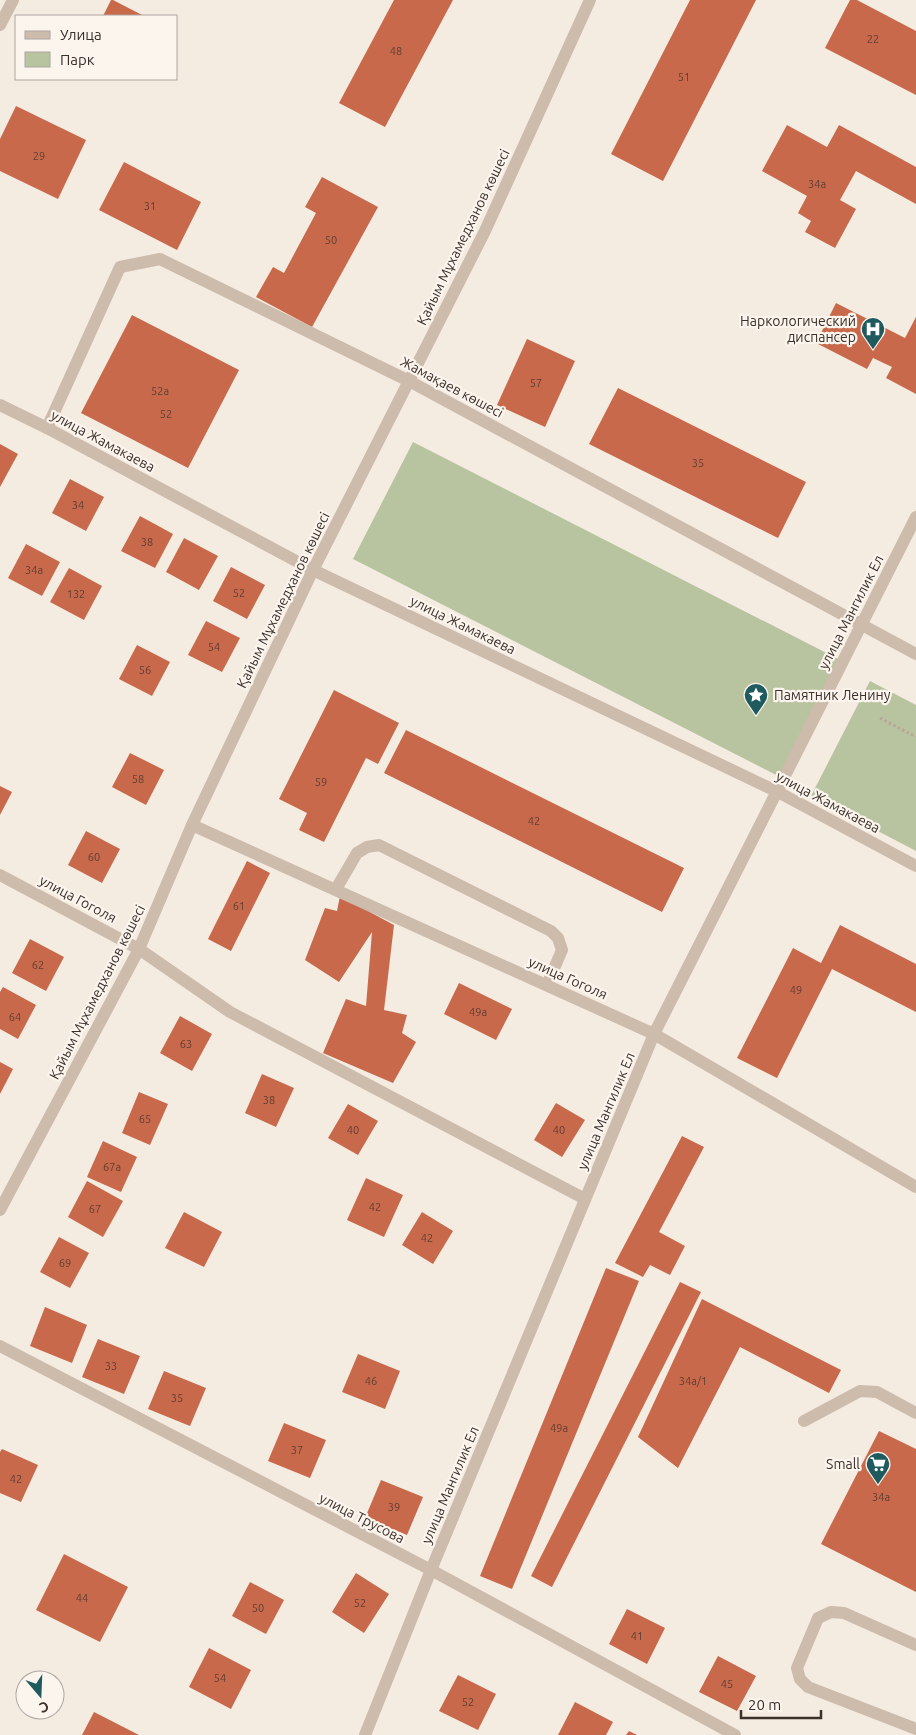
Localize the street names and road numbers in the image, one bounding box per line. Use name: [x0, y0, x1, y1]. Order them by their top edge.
street label: Қайым Мұхамедханов көшесі: [413, 146, 513, 328]
street label: Жамақаев көшесі: [398, 353, 506, 421]
street label: улица Жамакаева: [48, 407, 158, 475]
street label: Қайым Мұхамедханов көшесі: [233, 509, 333, 691]
street label: улица Мангилик Ел: [815, 552, 887, 672]
street label: улица Жамакаева: [408, 593, 518, 657]
street label: улица Жамакаева: [773, 768, 883, 836]
street label: улица Гоголя: [37, 872, 119, 926]
street label: Қайым Мұхамедханов көшесі: [46, 902, 148, 1082]
street label: улица Гоголя: [526, 953, 610, 1003]
street label: улица Мангилик Ел: [574, 1050, 638, 1172]
street label: улица Мангилик Ел: [418, 1424, 482, 1546]
street label: улица Трусова: [317, 1490, 407, 1546]

